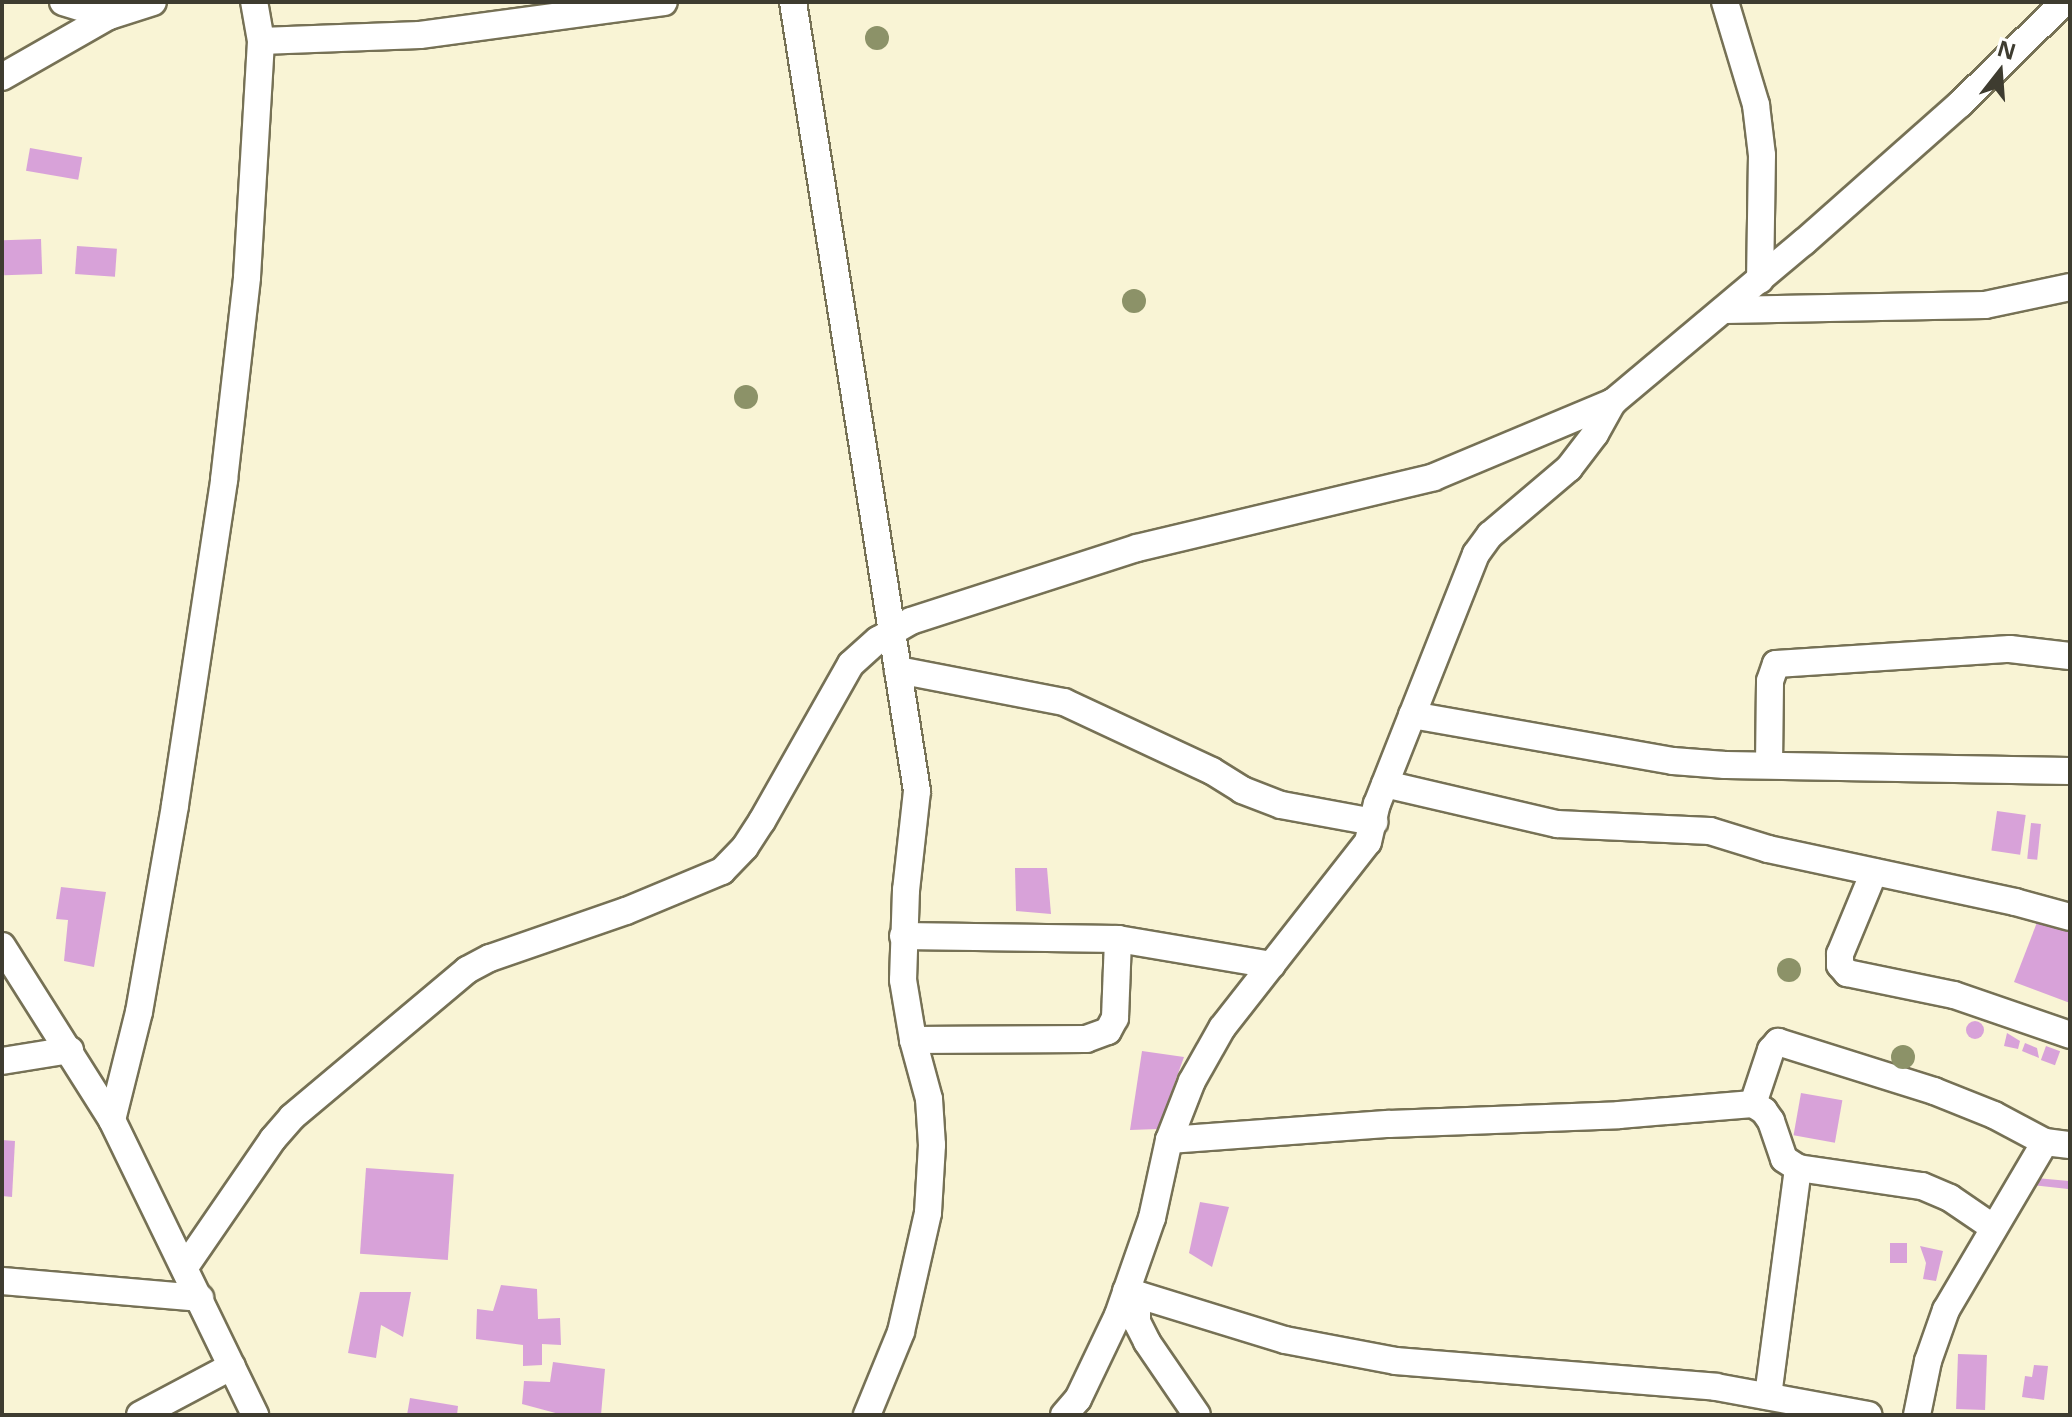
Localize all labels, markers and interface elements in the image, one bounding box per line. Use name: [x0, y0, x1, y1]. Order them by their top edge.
north arrow: [1960, 32, 2040, 112]
text: N: [1994, 32, 2020, 66]

